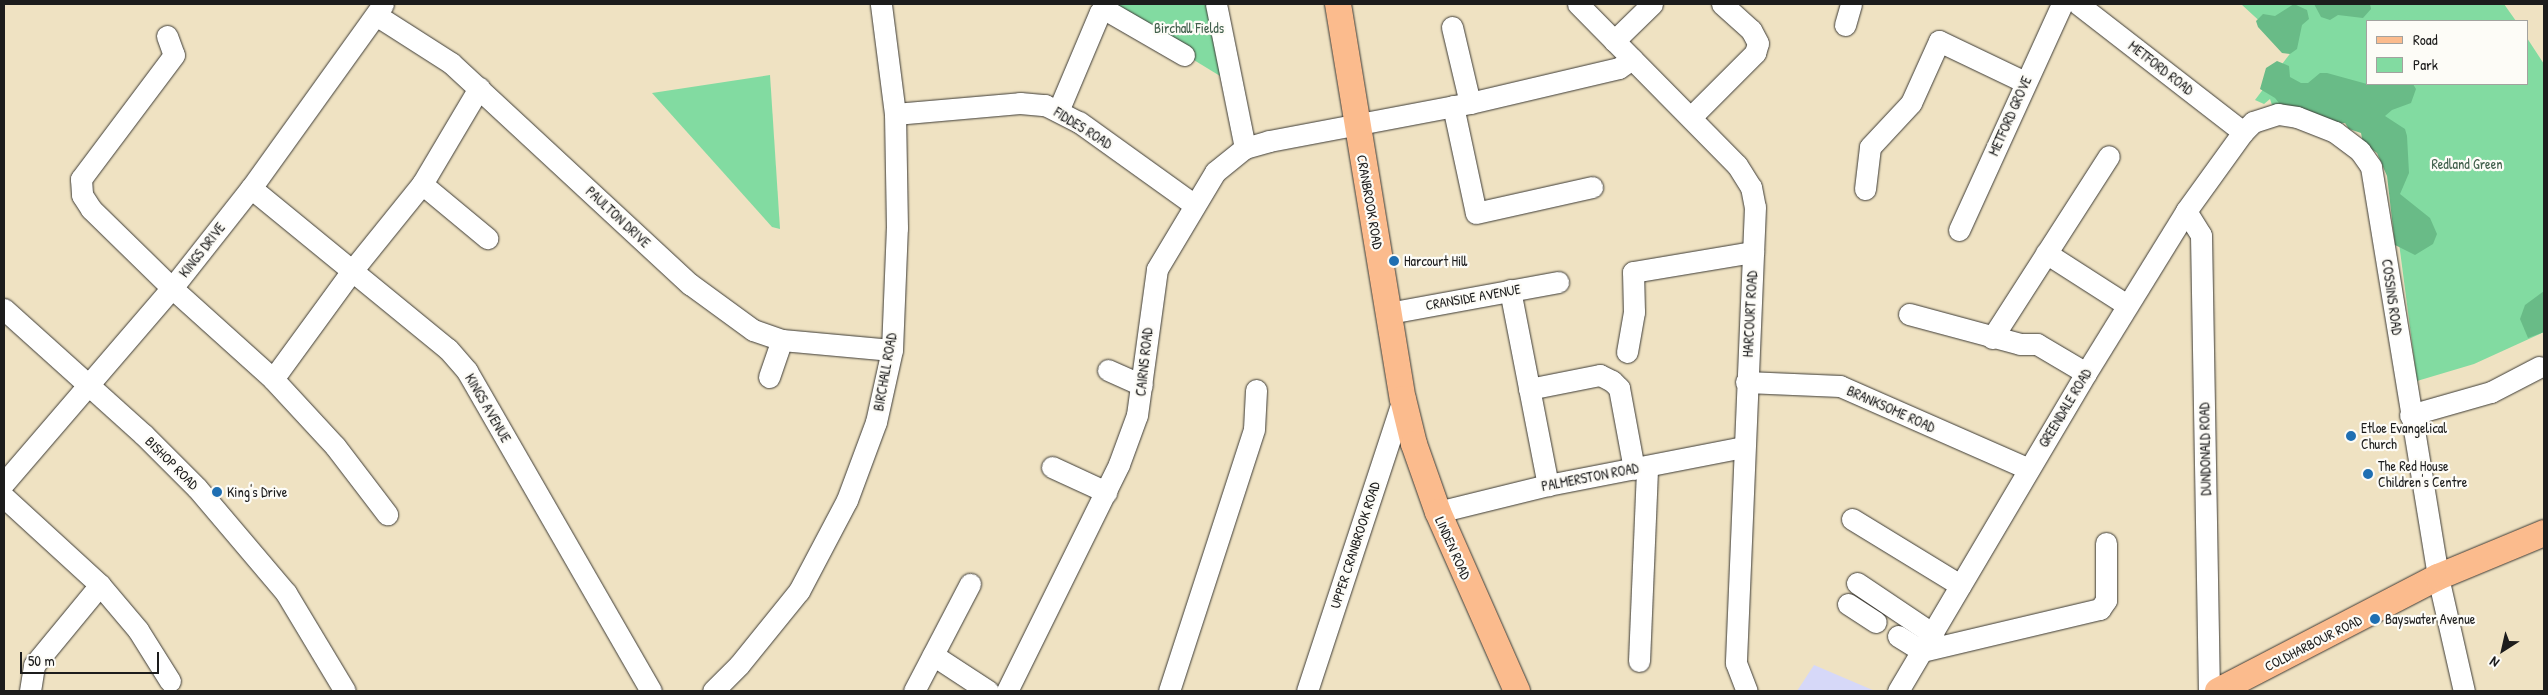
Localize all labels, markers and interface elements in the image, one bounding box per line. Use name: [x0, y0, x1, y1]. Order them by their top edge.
park label: Birchall Fields: [1154, 20, 1224, 36]
legend: [2366, 20, 2528, 85]
text: Road: [2413, 29, 2438, 50]
street label: METFORD ROAD: [2125, 37, 2197, 99]
text: Park: [2413, 54, 2438, 75]
street label: METFORD GROVE: [1985, 74, 2035, 158]
street label: FIDDES ROAD: [1051, 104, 1115, 152]
street label: CRANBROOK ROAD: [1353, 154, 1387, 250]
park label: Redland Green: [2431, 156, 2503, 172]
street label: PAULTON DRIVE: [582, 183, 654, 251]
street label: KINGS DRIVE: [175, 219, 229, 281]
place label: Harcourt Hill: [1404, 253, 1467, 269]
marker: Harcourt Hill: [1388, 255, 1400, 267]
street label: COSSINS ROAD: [2378, 258, 2406, 336]
street label: HARCOURT ROAD: [1739, 270, 1761, 358]
street label: CRANSIDE AVENUE: [1424, 280, 1522, 314]
street label: CAIRNS ROAD: [1132, 327, 1156, 397]
street label: BIRCHALL ROAD: [870, 332, 900, 412]
street label: GREENDALE ROAD: [2035, 366, 2095, 450]
street label: KINGS AVENUE: [462, 371, 514, 445]
street label: BRANKSOME ROAD: [1844, 382, 1938, 436]
street label: DUNDONALD ROAD: [2196, 402, 2214, 496]
place label: Etloe Evangelical Church: [2361, 420, 2447, 452]
marker: Etloe Evangelical Church: [2345, 430, 2357, 442]
street label: BISHOP ROAD: [142, 433, 202, 493]
place label: The Red House Children's Centre: [2378, 458, 2467, 491]
street label: PALMERSTON ROAD: [1540, 459, 1640, 495]
marker: The Red House Children's Centre: [2362, 468, 2374, 480]
street label: UPPER CRANBROOK ROAD: [1327, 479, 1383, 611]
place label: King's Drive: [227, 484, 287, 500]
marker: King's Drive: [211, 486, 223, 498]
street label: LINDEN ROAD: [1432, 514, 1474, 582]
street label: COLDHARBOUR ROAD: [2262, 611, 2364, 675]
place label: Bayswater Avenue: [2385, 611, 2475, 627]
marker: Bayswater Avenue: [2369, 613, 2381, 625]
north arrow: [2478, 625, 2528, 675]
scale bar: [22, 642, 161, 674]
text: 50 m: [28, 650, 55, 671]
text: N: [2486, 653, 2503, 673]

